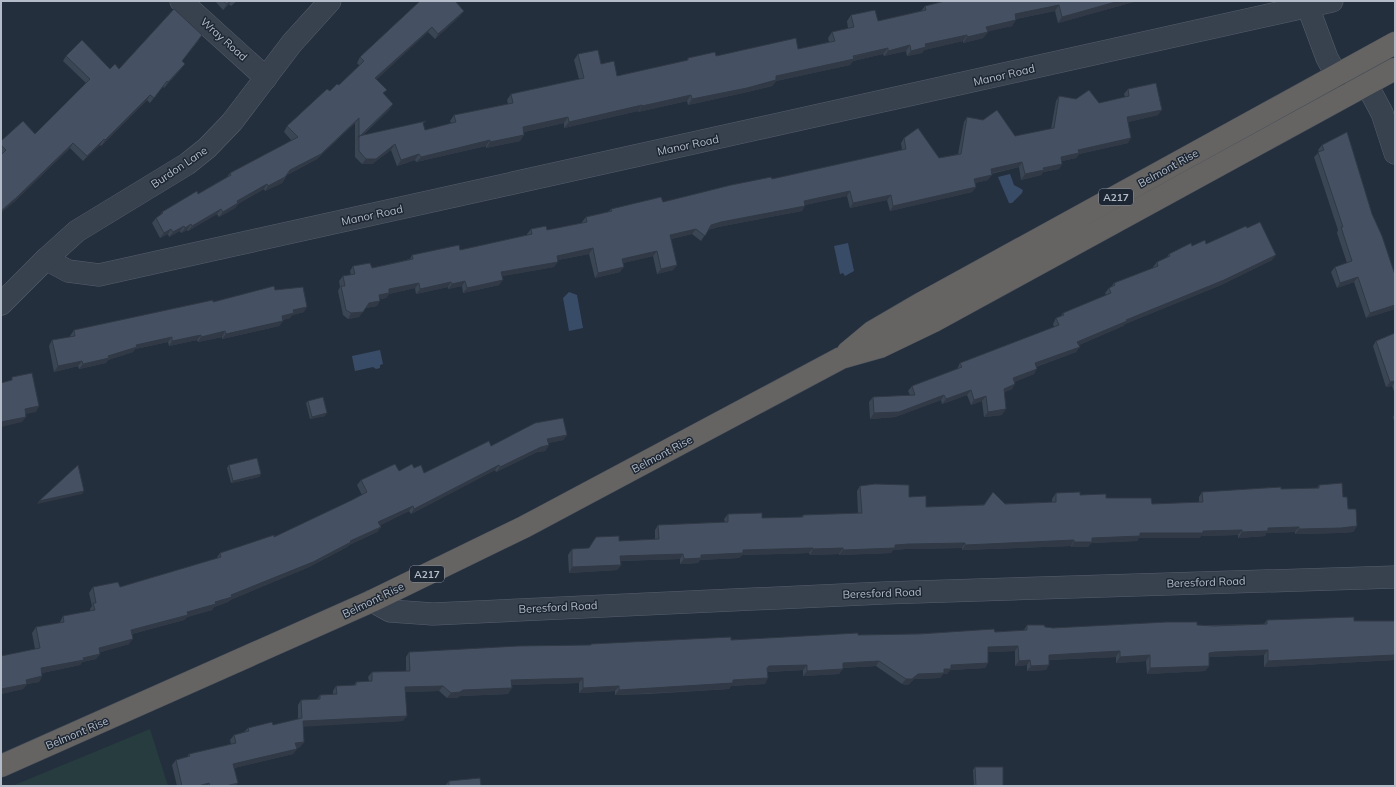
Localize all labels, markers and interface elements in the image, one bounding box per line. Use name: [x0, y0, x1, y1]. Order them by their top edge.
street label: Wray Road: [198, 14, 250, 64]
street label: Manor Road: [972, 61, 1036, 89]
street label: Manor Road: [656, 132, 720, 158]
street label: Burdon Lane: [148, 143, 210, 191]
street label: Belmont Rise: [1135, 146, 1201, 190]
road number: A217: [1099, 189, 1133, 205]
street label: Manor Road: [340, 202, 404, 228]
street label: Belmont Rise: [629, 432, 695, 476]
road number: A217: [410, 566, 444, 582]
street label: Beresford Road: [1166, 574, 1246, 590]
street label: Belmont Rise: [340, 579, 406, 621]
street label: Beresford Road: [842, 585, 922, 601]
street label: Beresford Road: [518, 598, 598, 616]
street label: Belmont Rise: [43, 713, 111, 753]

